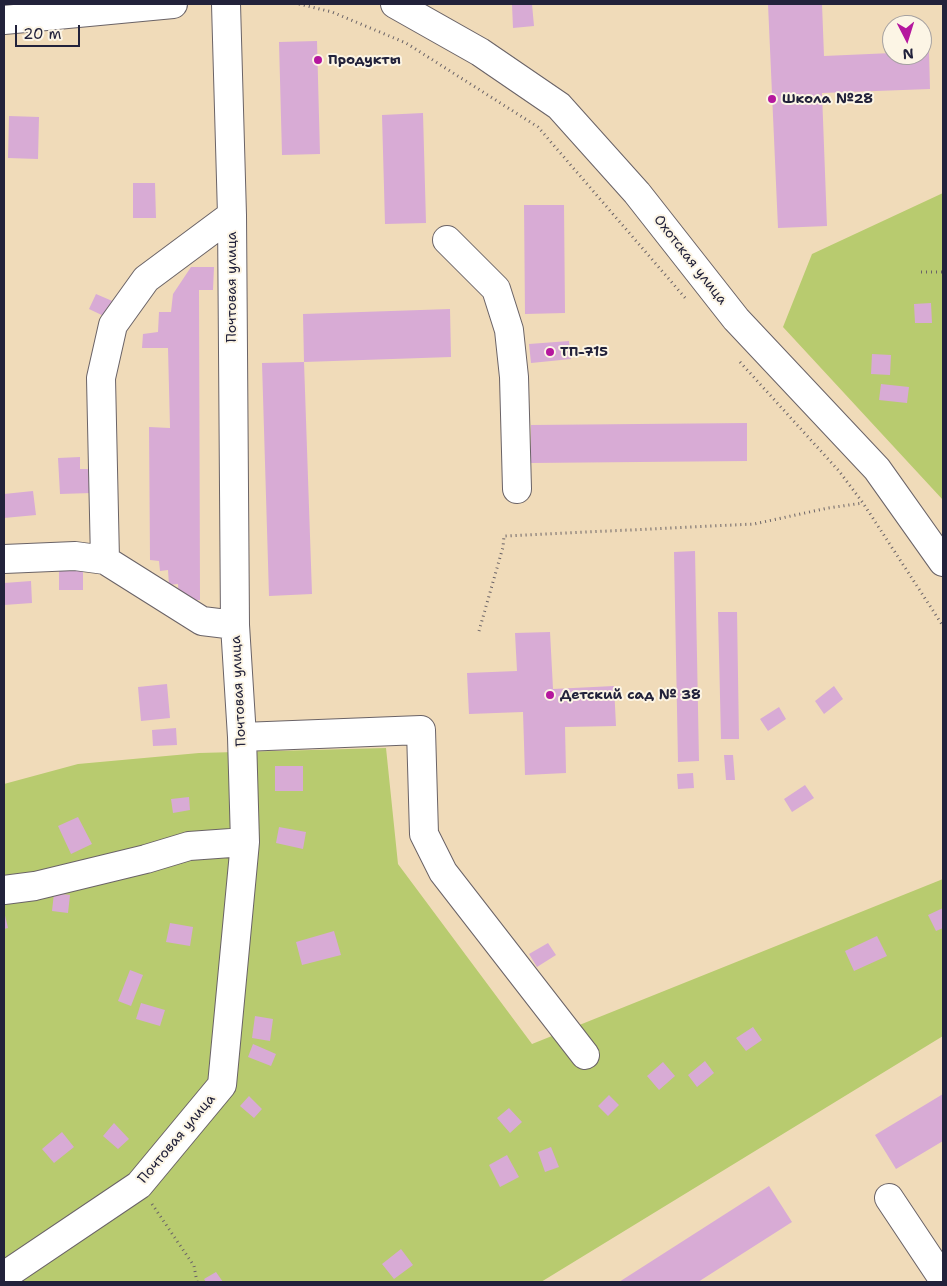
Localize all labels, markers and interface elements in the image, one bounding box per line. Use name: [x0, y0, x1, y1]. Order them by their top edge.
scale bar: [18, 15, 82, 47]
north arrow: [882, 15, 932, 65]
text: 20 m: [23, 24, 62, 44]
text: N: [902, 44, 915, 63]
place label: Продукты: [328, 52, 401, 68]
marker: Продукты: [312, 54, 324, 66]
place label: Школа №28: [782, 91, 873, 107]
marker: Школа №28: [766, 93, 778, 105]
street label: Охотская улица: [650, 212, 730, 308]
street label: Почтовая улица: [224, 231, 240, 343]
place label: ТП-715: [560, 344, 608, 360]
marker: ТП-715: [544, 346, 556, 358]
street label: Почтовая улица: [228, 635, 250, 747]
place label: Детский сад № 38: [560, 687, 701, 703]
marker: Детский сад № 38: [544, 689, 556, 701]
street label: Почтовая улица: [135, 1091, 219, 1187]

